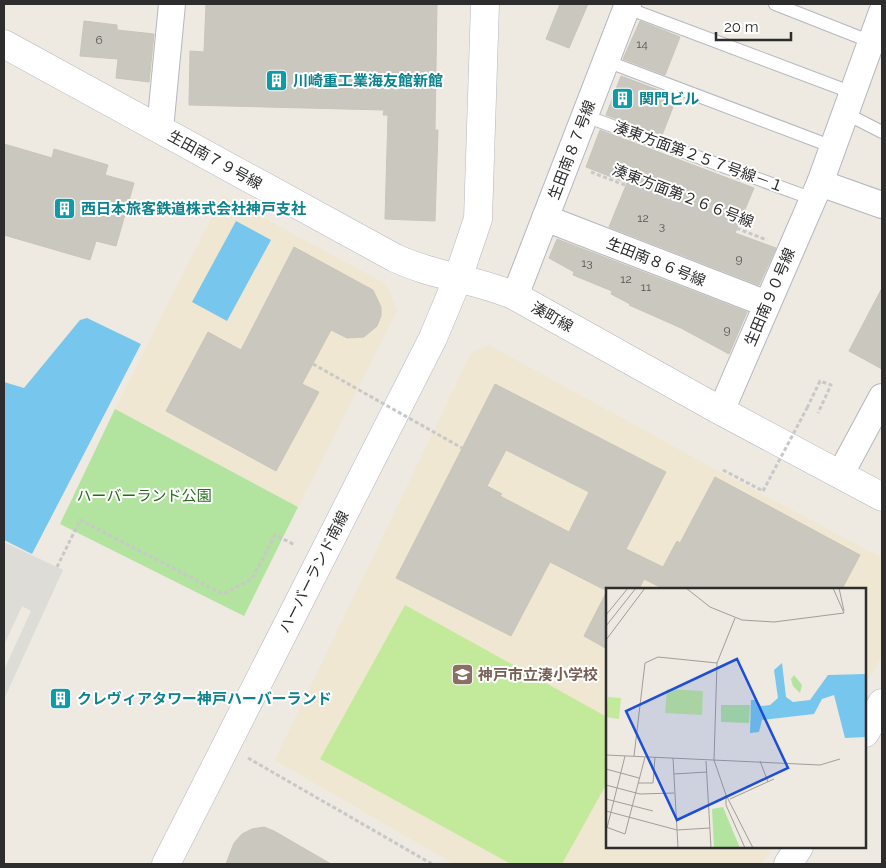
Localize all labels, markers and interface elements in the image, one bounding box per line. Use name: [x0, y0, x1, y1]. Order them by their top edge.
scale bar: [716, 10, 791, 42]
text: 20 m: [724, 18, 759, 36]
house number: 6: [95, 33, 103, 47]
house number: 14: [636, 37, 648, 51]
building icon: 川崎重工業海友館新館: [265, 69, 289, 93]
place label: 川崎重工業海友館新館: [293, 72, 443, 90]
building icon: 関門ビル: [611, 87, 635, 111]
place label: 関門ビル: [639, 90, 699, 108]
street label: 生田南８７号線: [545, 98, 599, 202]
street label: 湊東方面第２５７号線－１: [611, 118, 787, 196]
street label: 生田南７９号線: [165, 127, 265, 193]
street label: 湊東方面第２６６号線: [610, 161, 756, 231]
building icon: 西日本旅客鉄道株式会社神戸支社: [53, 197, 77, 221]
place label: 西日本旅客鉄道株式会社神戸支社: [81, 200, 306, 218]
house number: 12: [637, 211, 649, 225]
house number: 3: [659, 219, 665, 233]
street label: 生田南８６号線: [604, 234, 708, 290]
street label: 生田南９０号線: [741, 245, 799, 349]
house number: 9: [735, 252, 743, 266]
house number: 13: [581, 256, 593, 270]
house number: 12: [620, 272, 632, 286]
house number: 11: [641, 280, 651, 294]
street label: 湊町線: [528, 298, 576, 336]
house number: 9: [723, 323, 731, 337]
park label: ハーバーランド公園: [77, 487, 211, 505]
street label: ハーバーランド南線: [275, 508, 353, 636]
inset map: [606, 588, 866, 848]
school or university icon: 神戸市立湊小学校: [450, 663, 474, 687]
place label: 神戸市立湊小学校: [477, 666, 598, 684]
building icon: クレヴィアタワー神戸ハーバーランド: [49, 687, 73, 711]
place label: クレヴィアタワー神戸ハーバーランド: [77, 690, 332, 708]

